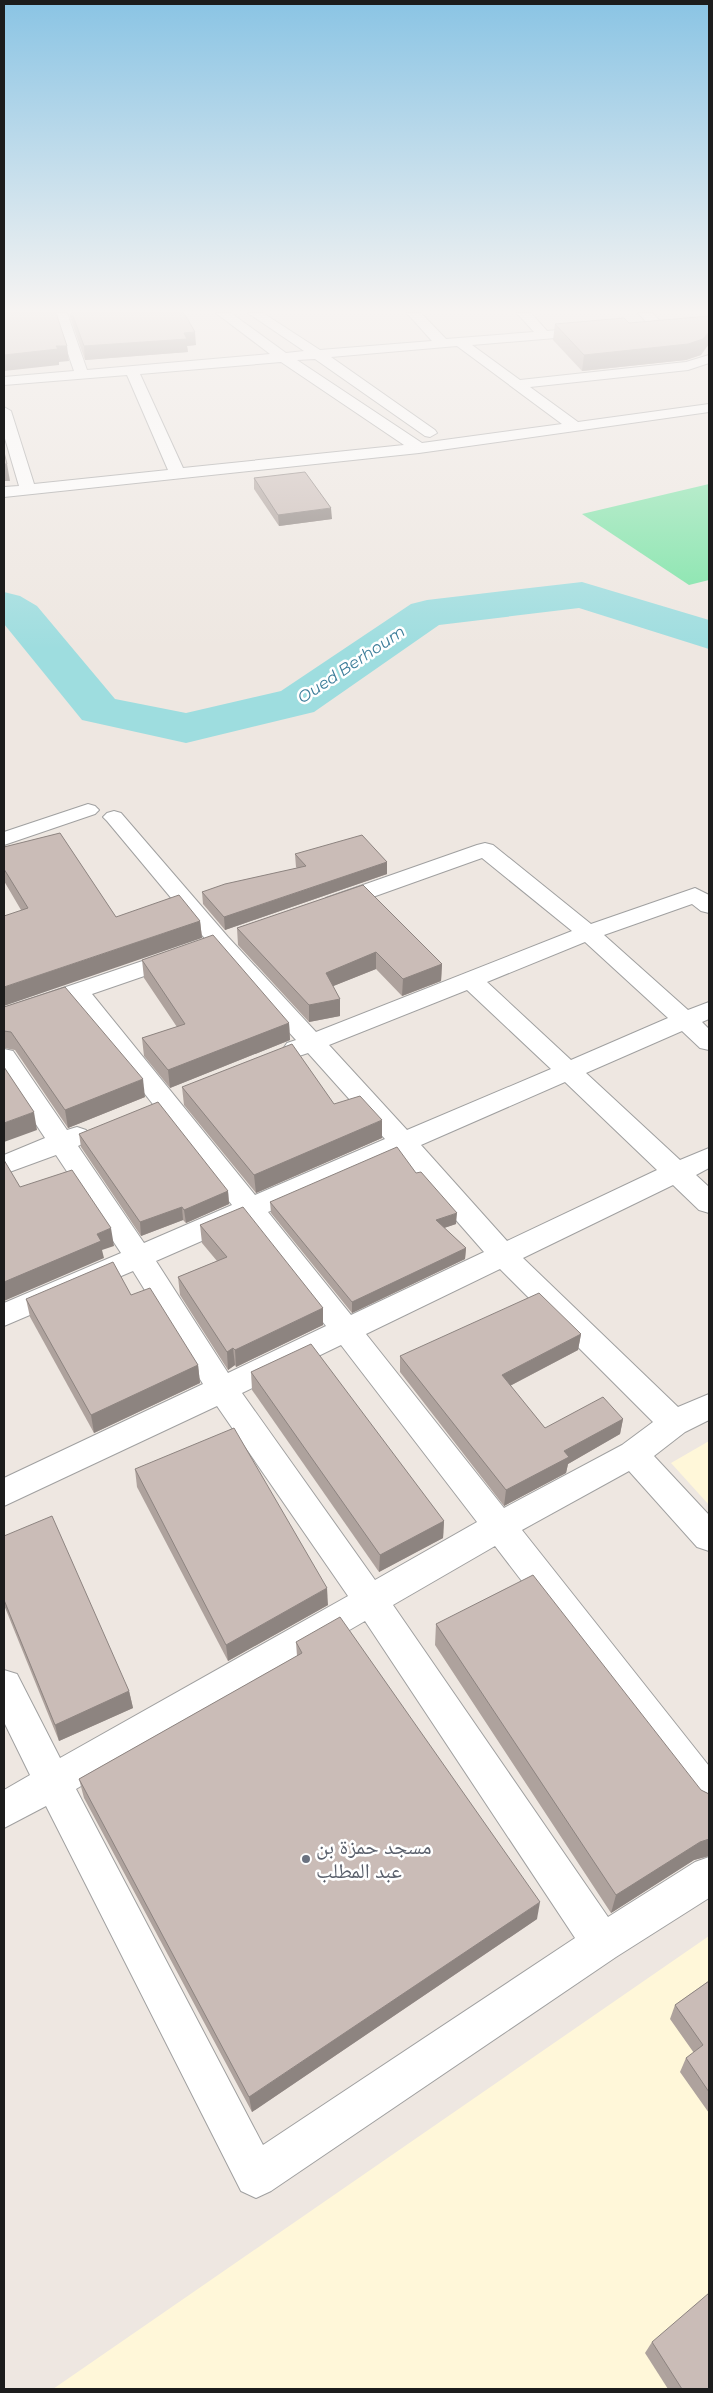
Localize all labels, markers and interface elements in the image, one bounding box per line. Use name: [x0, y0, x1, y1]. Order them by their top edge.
water label: Oued Berhoum: [294, 621, 409, 707]
place label: مسجد حمزة بن عبد المطلب: [316, 1834, 432, 1883]
marker: مسجد حمزة بن عبد المطلب: [300, 1853, 312, 1865]

